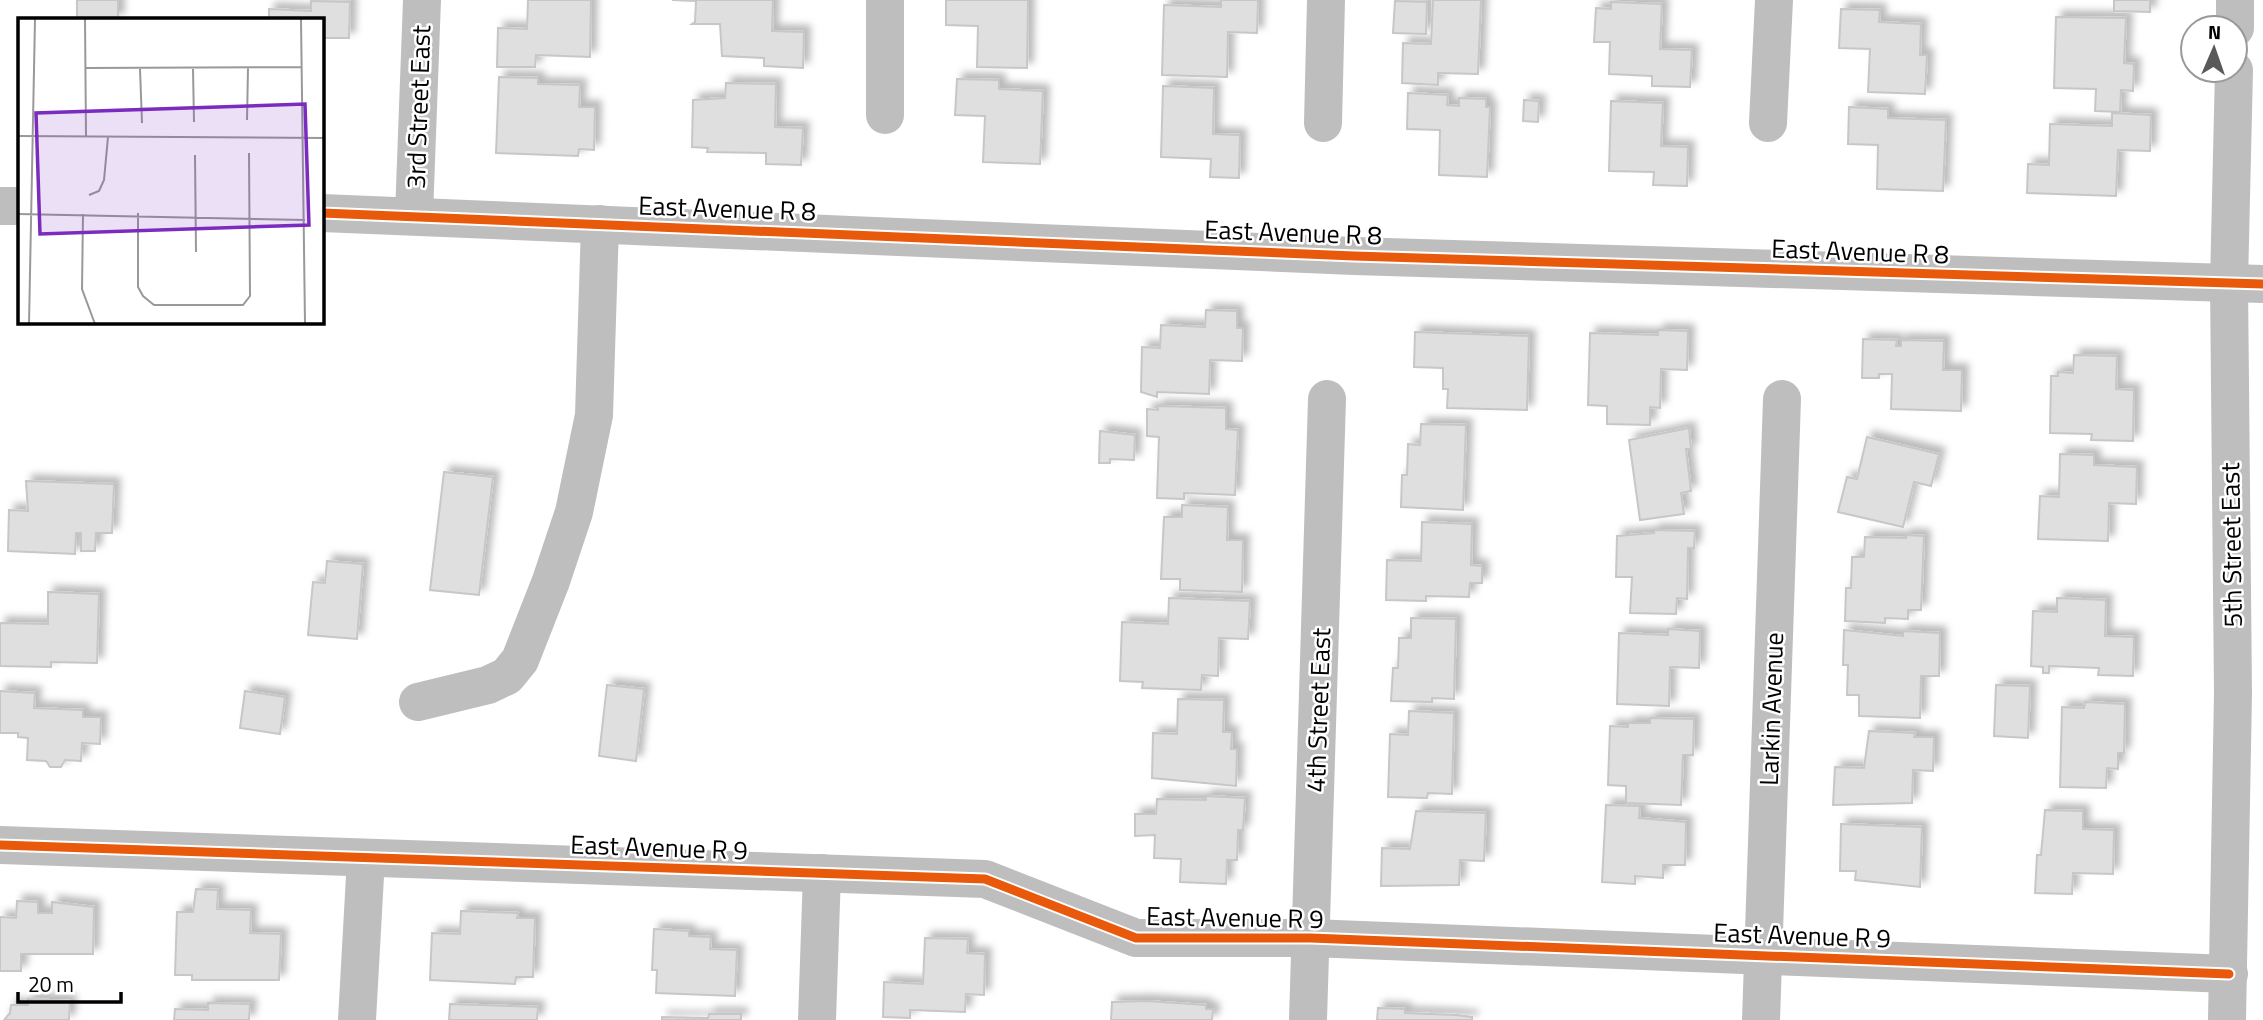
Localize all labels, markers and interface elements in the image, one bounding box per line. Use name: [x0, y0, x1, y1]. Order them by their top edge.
north arrow: [2179, 14, 2249, 84]
text: N: [2208, 17, 2222, 46]
inset map: [18, 18, 324, 324]
street label: 3rd Street East: [396, 24, 440, 190]
street label: East Avenue R 8: [638, 185, 816, 231]
street label: East Avenue R 8: [1204, 209, 1382, 255]
street label: East Avenue R 8: [1771, 228, 1949, 274]
street label: 5th Street East: [2210, 462, 2252, 628]
street label: 4th Street East: [1296, 627, 1340, 793]
street label: Larkin Avenue: [1749, 632, 1793, 786]
street label: East Avenue R 9: [570, 824, 748, 870]
street label: East Avenue R 9: [1146, 896, 1324, 938]
street label: East Avenue R 9: [1713, 912, 1891, 958]
scale bar: [18, 960, 121, 1004]
text: 20 m: [28, 968, 74, 1000]

